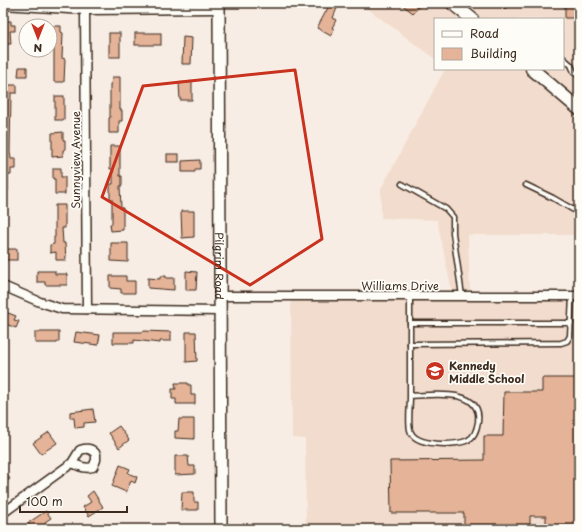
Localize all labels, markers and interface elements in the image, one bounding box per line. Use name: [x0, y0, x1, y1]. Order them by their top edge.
north arrow: [18, 18, 58, 58]
legend: [434, 18, 564, 70]
text: Road: [470, 24, 499, 42]
text: N: [33, 40, 42, 57]
text: Building: [470, 44, 517, 62]
street label: Sunnyview Avenue: [67, 111, 84, 209]
street label: Pilgrim Road: [211, 232, 229, 300]
street label: Williams Drive: [361, 277, 439, 294]
place label: Kennedy Middle School: [449, 357, 524, 387]
school or university icon: Kennedy Middle School: [424, 360, 446, 382]
scale bar: [20, 488, 127, 514]
text: 100 m: [26, 492, 63, 510]

